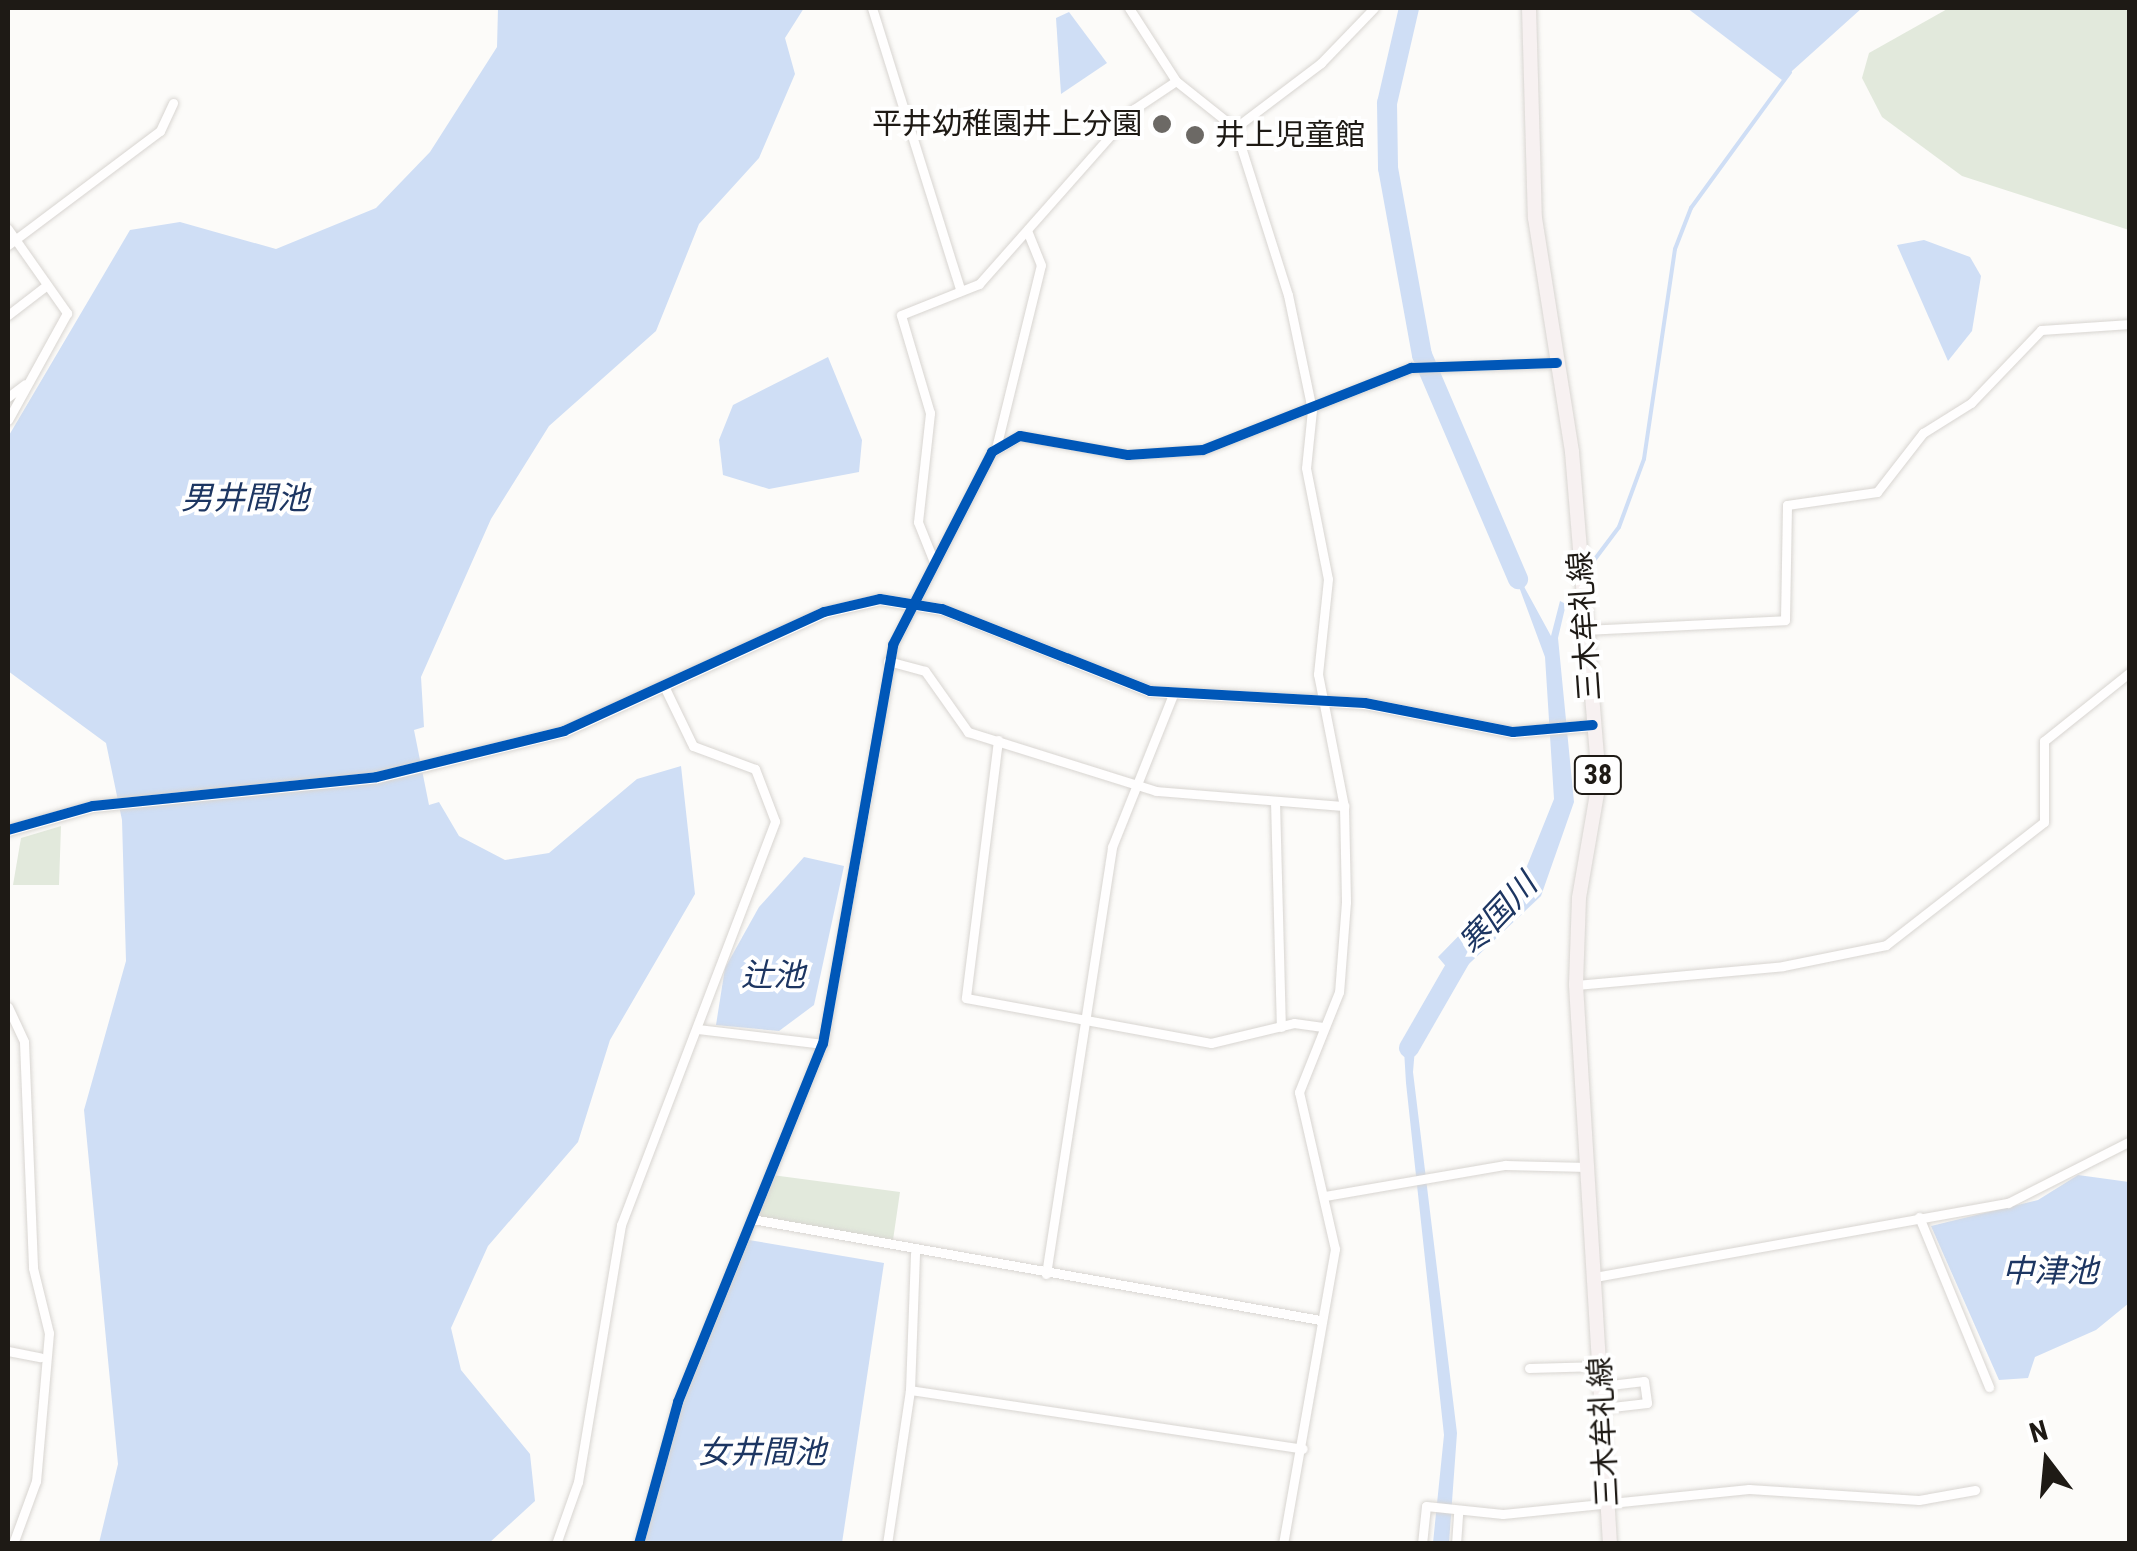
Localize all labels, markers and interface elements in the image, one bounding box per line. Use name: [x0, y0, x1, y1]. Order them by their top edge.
place label: 平井幼稚園井上分園: [872, 106, 1142, 142]
marker: 平井幼稚園井上分園: [1151, 113, 1173, 135]
place label: 井上児童館: [1215, 117, 1365, 153]
marker: 井上児童館: [1184, 124, 1206, 146]
water label: 男井間池: [181, 479, 309, 517]
street label: 三木牟礼線: [1562, 550, 1608, 702]
road number: 38: [1573, 752, 1623, 798]
water label: 寒国川: [1451, 866, 1545, 962]
water label: 辻池: [741, 956, 805, 994]
water label: 中津池: [2002, 1252, 2098, 1290]
street label: 三木牟礼線: [1582, 1356, 1626, 1508]
north arrow: [1997, 1411, 2097, 1511]
text: N: [2026, 1413, 2051, 1450]
water label: 女井間池: [698, 1433, 826, 1471]

